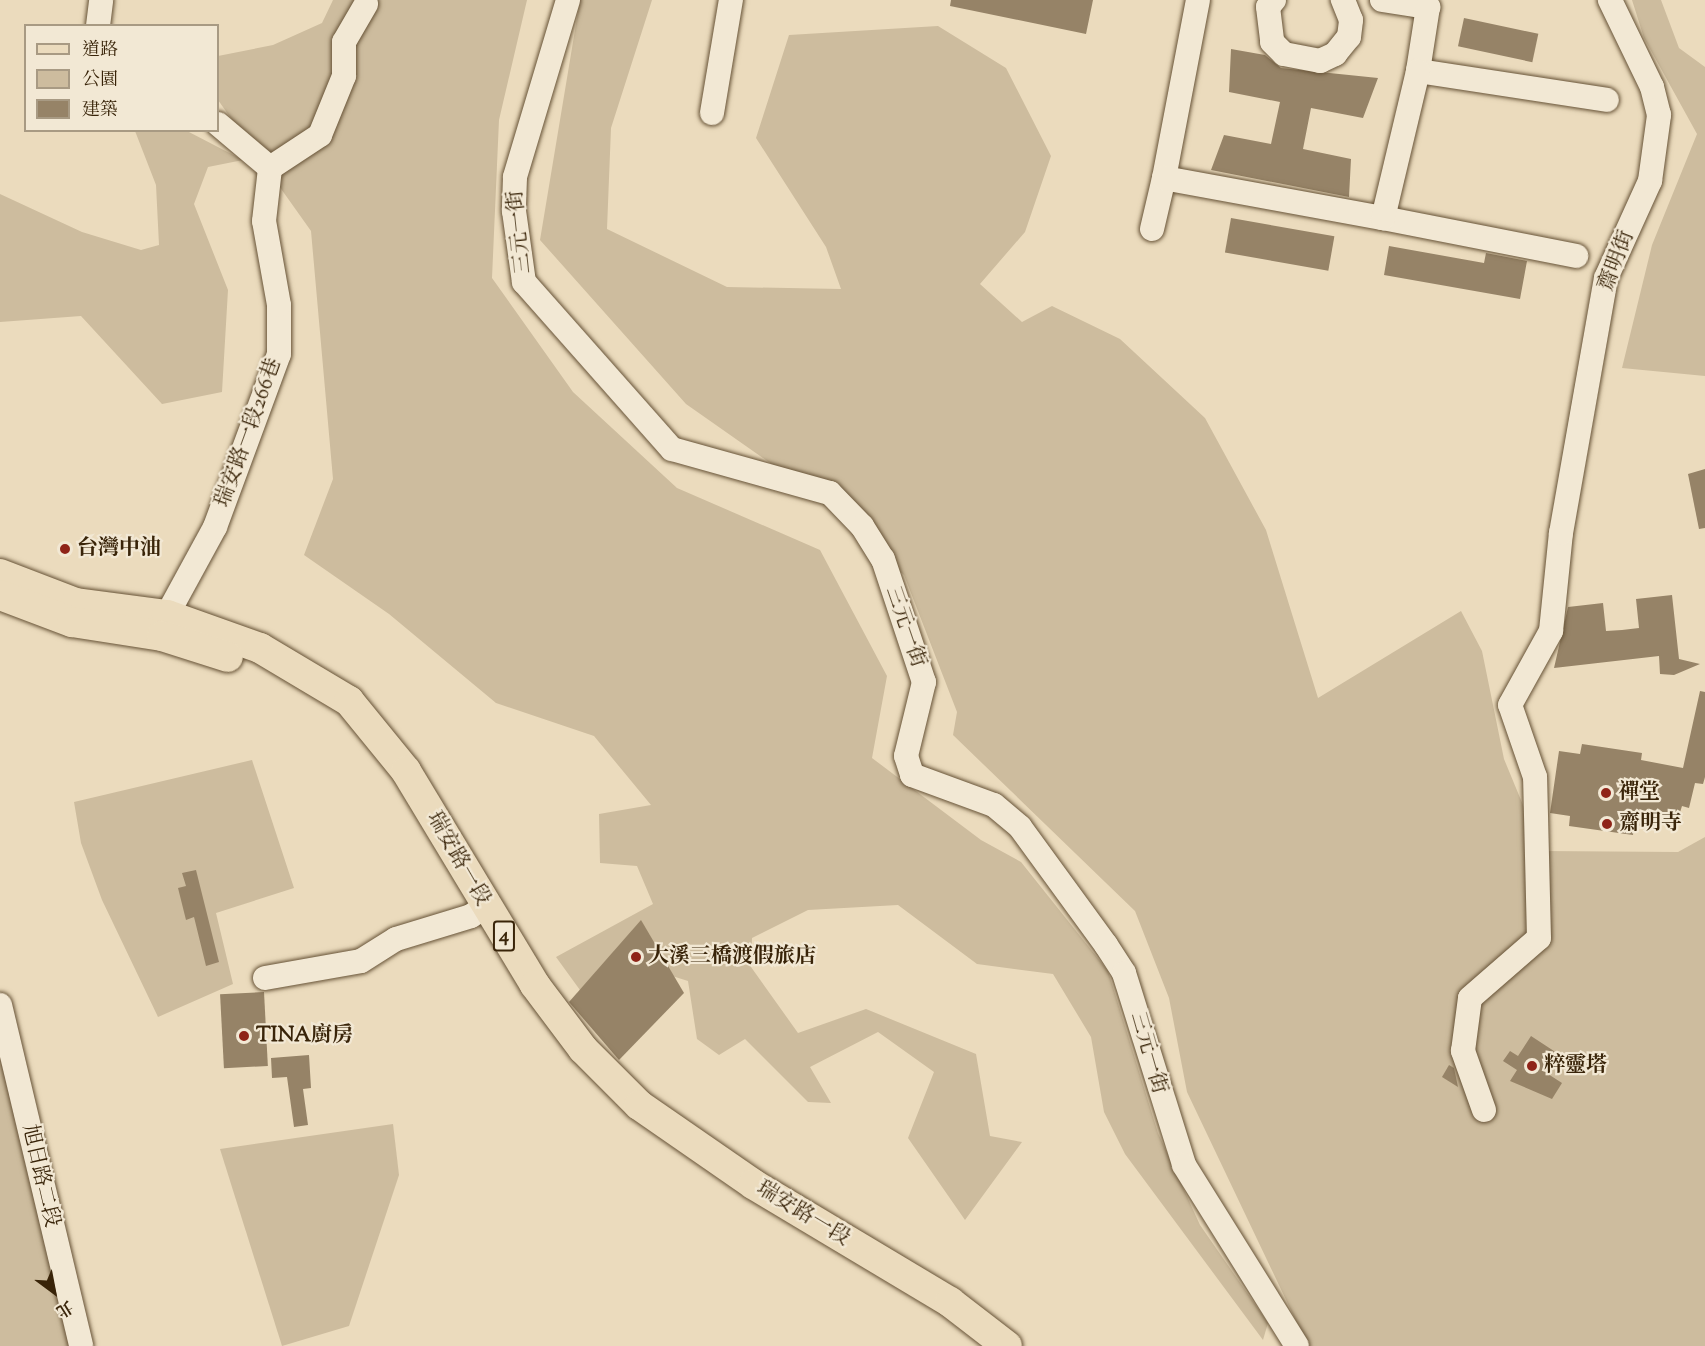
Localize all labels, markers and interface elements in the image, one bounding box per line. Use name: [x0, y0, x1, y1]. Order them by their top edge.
legend: [24, 24, 219, 132]
text: 道路: [82, 38, 118, 64]
text: 公園: [82, 68, 118, 94]
text: 建築: [82, 98, 118, 124]
street label: 三元一街: [503, 189, 537, 275]
street label: 齋明街: [1594, 227, 1640, 295]
street label: 瑞安路一段266巷: [210, 355, 288, 511]
place label: 台灣中油: [77, 536, 161, 562]
marker: 台灣中油: [58, 542, 72, 556]
street label: 三元一街: [879, 583, 931, 671]
place label: 禪堂: [1618, 780, 1660, 806]
marker: 禪堂: [1599, 786, 1613, 800]
street label: 瑞安路一段: [421, 807, 495, 911]
place label: 齋明寺: [1619, 811, 1682, 837]
marker: 齋明寺: [1600, 817, 1614, 831]
road number: 4: [492, 919, 516, 953]
place label: 大溪三橋渡假旅店: [648, 944, 816, 970]
marker: 大溪三橋渡假旅店: [629, 950, 643, 964]
street label: 三元一街: [1124, 1009, 1172, 1097]
place label: TINA廚房: [256, 1023, 353, 1049]
marker: TINA廚房: [237, 1029, 251, 1043]
place label: 粹靈塔: [1544, 1053, 1607, 1079]
marker: 粹靈塔: [1525, 1059, 1539, 1073]
street label: 旭日路二段: [16, 1122, 64, 1230]
street label: 瑞安路一段: [752, 1176, 854, 1252]
north arrow: [24, 1262, 84, 1322]
text: 北: [51, 1294, 77, 1322]

